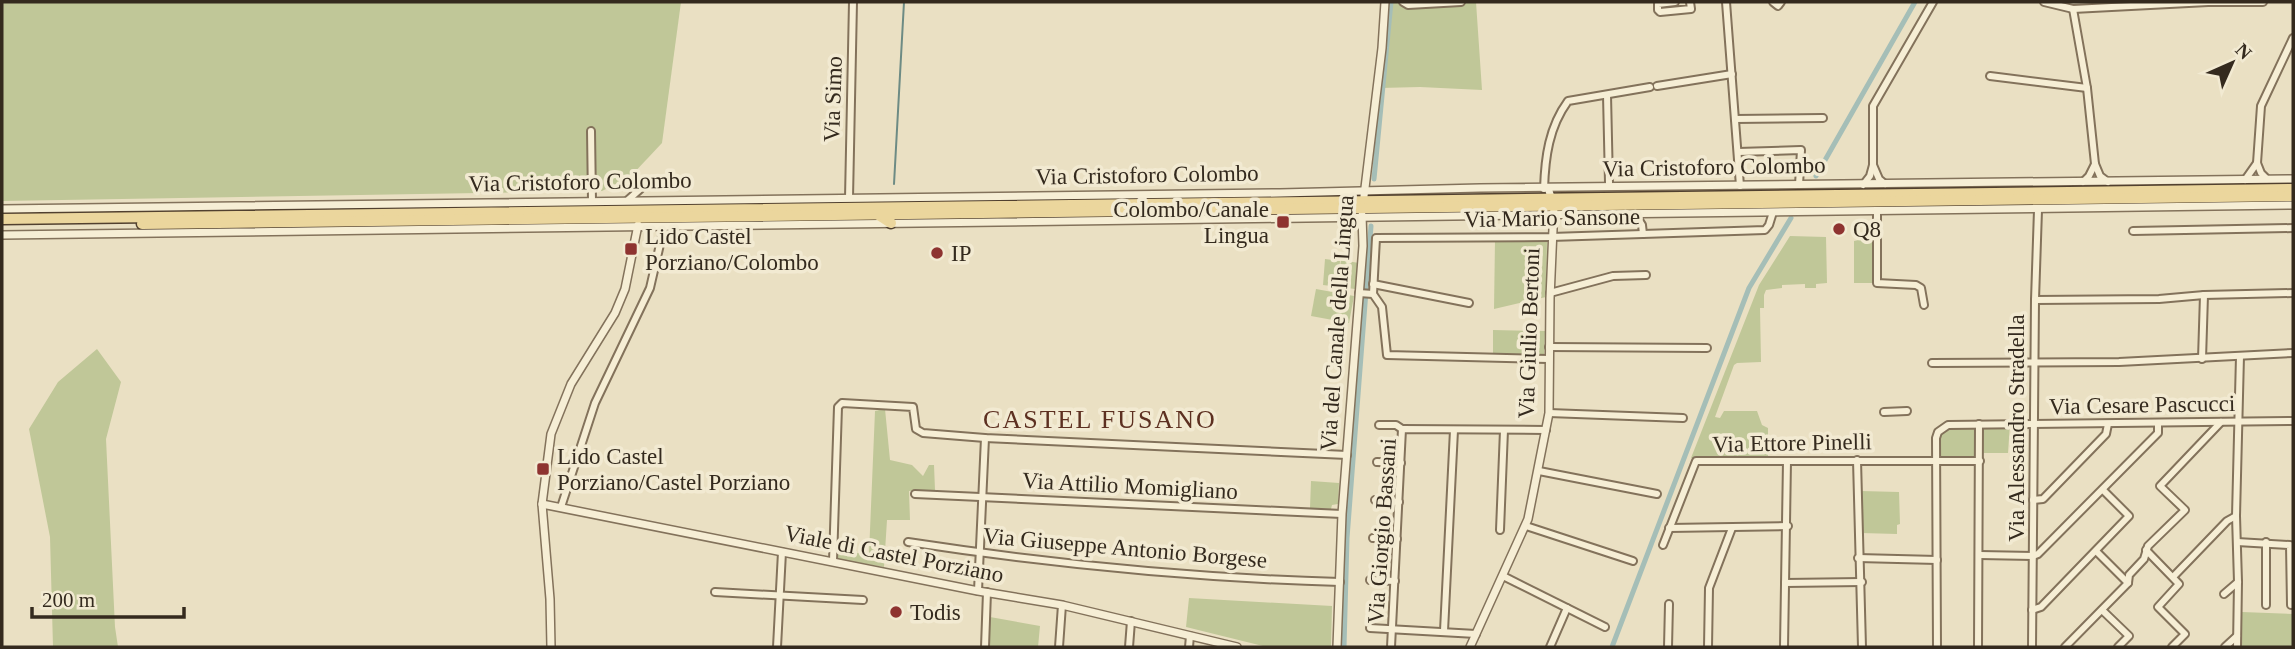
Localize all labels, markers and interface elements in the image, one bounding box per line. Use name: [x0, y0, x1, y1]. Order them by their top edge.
north arrow: [2197, 28, 2267, 98]
text: N: [2231, 39, 2256, 64]
street label: Via Simo: [819, 56, 847, 142]
street label: Via Cristoforo Colombo: [1602, 153, 1826, 181]
street label: Via Cristoforo Colombo: [1035, 161, 1259, 189]
street label: Via Cristoforo Colombo: [468, 168, 692, 196]
street label: Via del Canale della Lingua: [1316, 194, 1358, 452]
place label: Colombo/Canale Lingua: [1113, 197, 1269, 248]
street label: Via Mario Sansone: [1464, 204, 1640, 232]
marker: Colombo/Canale Lingua: [1275, 214, 1291, 230]
place label: Q8: [1853, 217, 1881, 242]
marker: Q8: [1831, 221, 1847, 237]
place label: Lido Castel Porziano/Colombo: [645, 224, 819, 275]
marker: Lido Castel Porziano/Colombo: [623, 241, 639, 257]
place label: IP: [951, 241, 971, 266]
marker: IP: [929, 245, 945, 261]
street label: Via Giulio Bertoni: [1514, 247, 1544, 419]
street label: Via Alessandro Stradella: [2004, 314, 2029, 542]
street label: Via Cesare Pascucci: [2049, 391, 2235, 419]
district label: CASTEL FUSANO: [983, 405, 1217, 434]
street label: Via Ettore Pinelli: [1712, 429, 1872, 457]
street label: Via Giorgio Bassani: [1363, 437, 1401, 625]
place label: Lido Castel Porziano/Castel Porziano: [557, 444, 790, 495]
marker: Lido Castel Porziano/Castel Porziano: [535, 461, 551, 477]
street label: Via Attilio Momigliano: [1022, 468, 1238, 504]
street label: Viale di Castel Porziano: [782, 520, 1006, 588]
street label: Via Giuseppe Antonio Borgese: [982, 523, 1268, 573]
scale bar: [32, 576, 184, 620]
text: 200 m: [42, 588, 95, 612]
place label: Todis: [910, 600, 961, 625]
marker: Todis: [888, 604, 904, 620]

